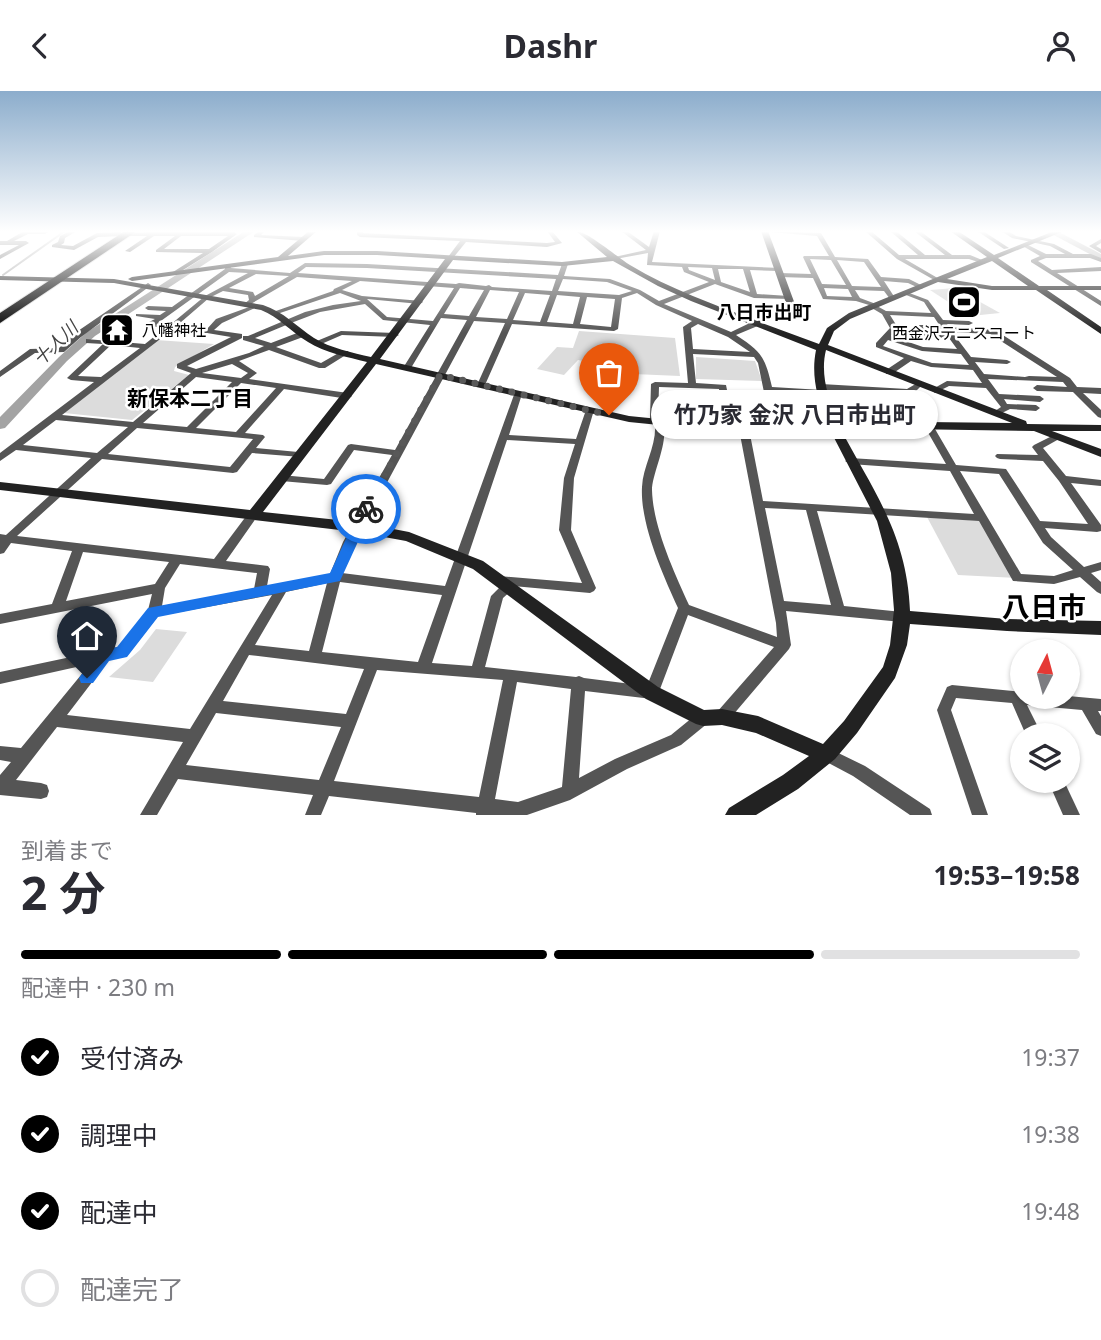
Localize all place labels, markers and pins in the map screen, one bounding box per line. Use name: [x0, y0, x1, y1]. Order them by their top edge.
sports icon: 西金沢テニスコート: [945, 283, 983, 321]
temple icon: 八幡神社: [98, 311, 136, 349]
place label: 八幡神社: [142, 319, 206, 341]
place label: 西金沢テニスコート: [892, 322, 1036, 344]
pin: [579, 343, 639, 415]
callout: 竹乃家 金沢 八日市出町: [651, 391, 938, 439]
pin: [57, 606, 117, 678]

